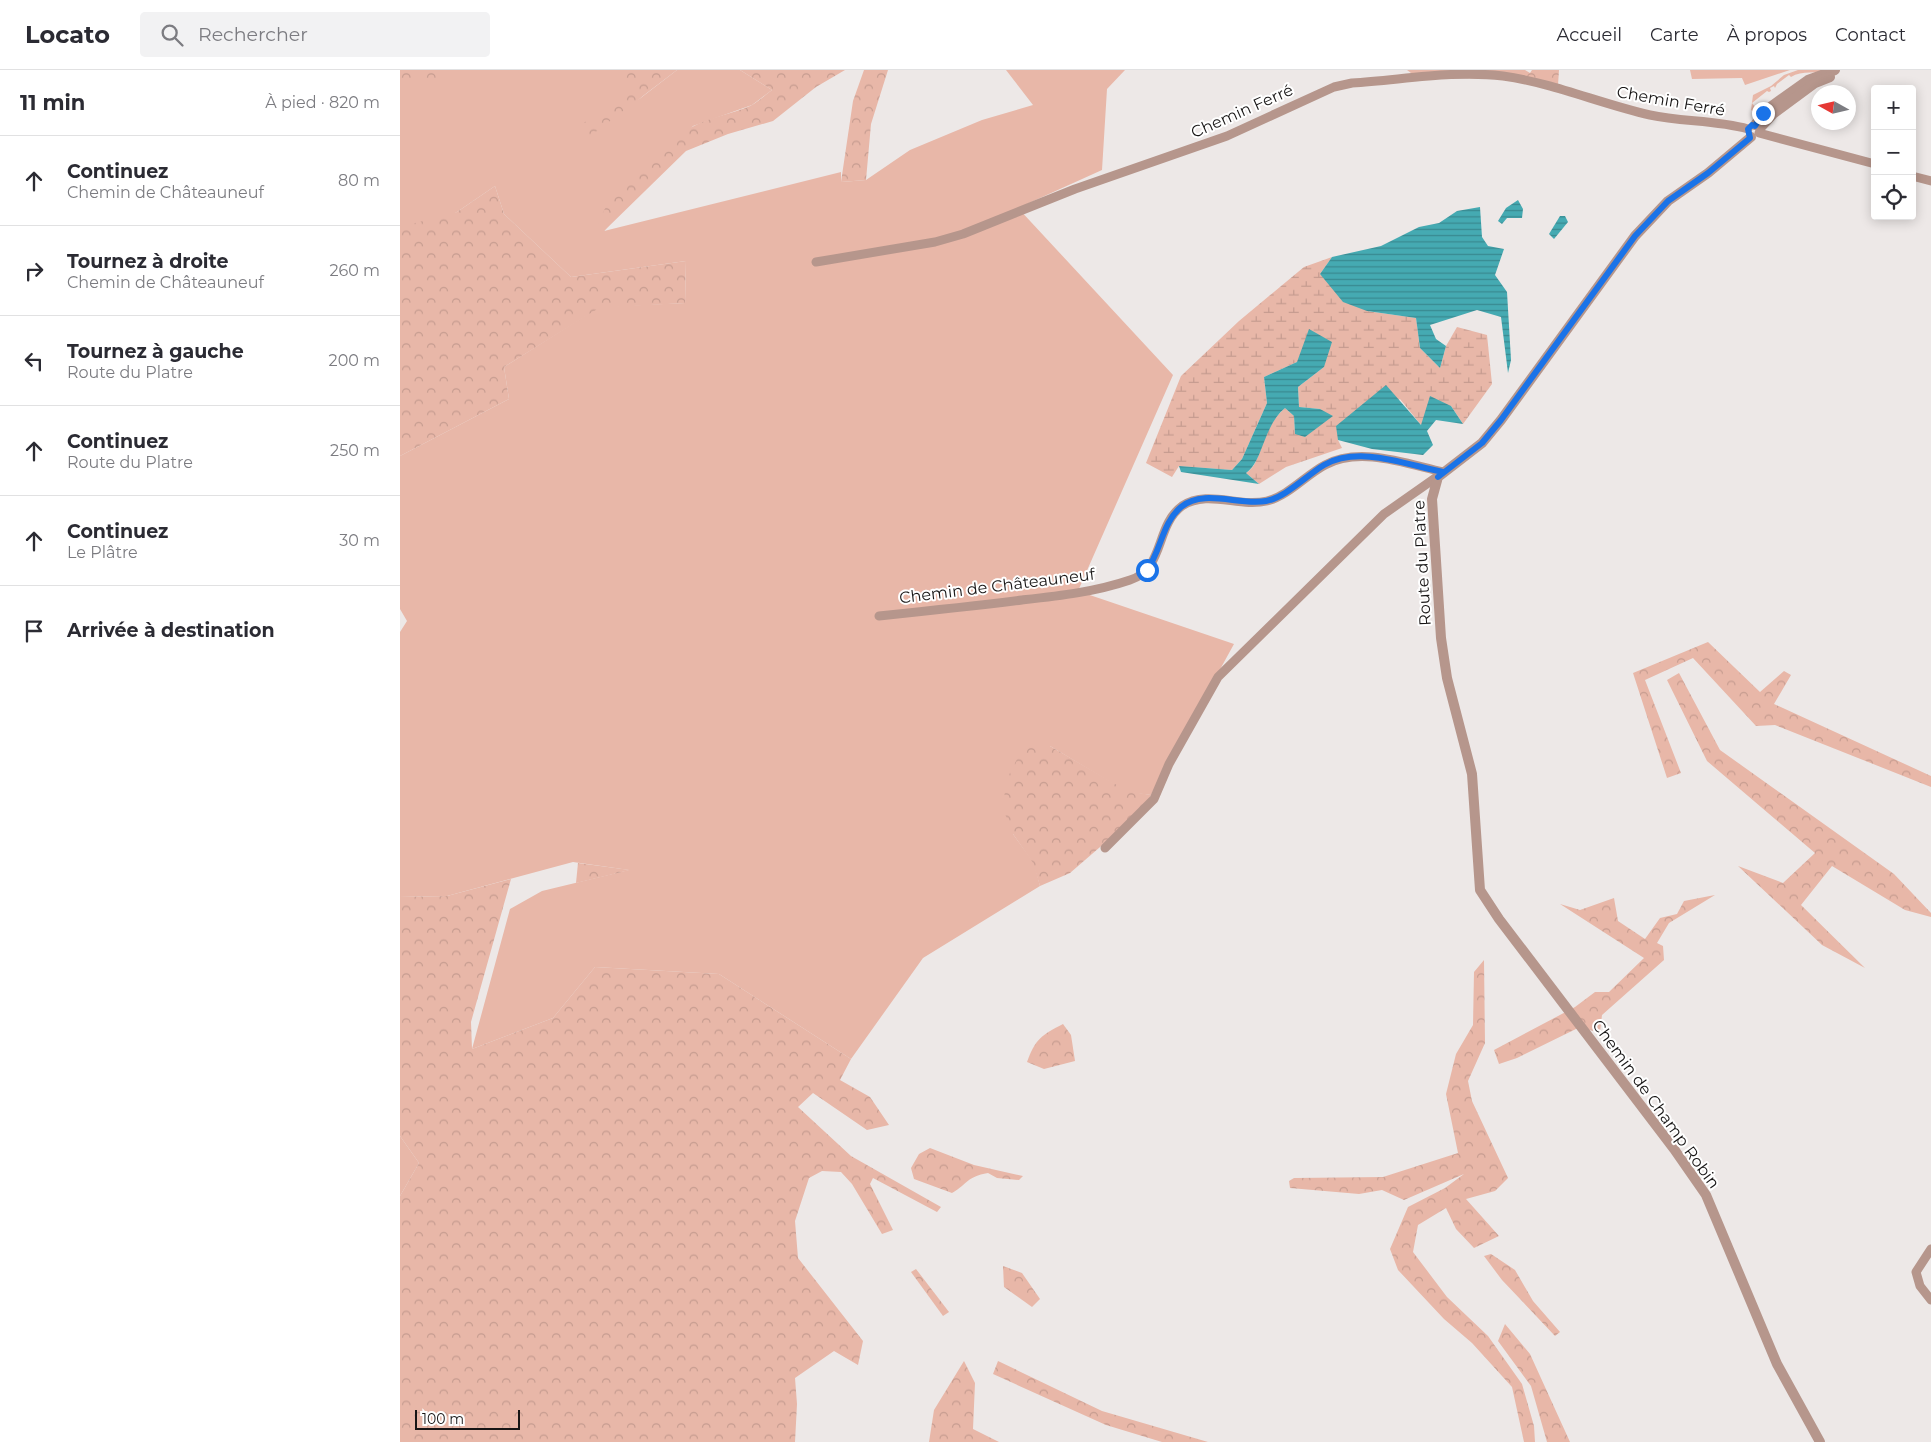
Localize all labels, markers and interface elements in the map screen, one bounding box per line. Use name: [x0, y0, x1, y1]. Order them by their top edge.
search box: [140, 12, 490, 57]
text: Locato: [25, 20, 110, 49]
icon: search: [158, 21, 186, 49]
text: Rechercher: [198, 23, 308, 46]
text: Accueil: [1557, 24, 1622, 46]
text: Carte: [1650, 24, 1699, 46]
text: À propos: [1727, 24, 1807, 46]
text: Contact: [1835, 24, 1906, 46]
street label: Chemin Ferré: [1188, 80, 1296, 142]
street label: Chemin Ferré: [1615, 82, 1727, 120]
north arrow: [1811, 85, 1856, 130]
map controls: [1871, 85, 1916, 220]
button: +: [1871, 85, 1916, 130]
text: 11 min: [20, 90, 85, 115]
text: À pied · 820 m: [265, 93, 380, 112]
route end: [1752, 102, 1775, 125]
button: −: [1871, 130, 1916, 175]
text: Continuez: [67, 160, 168, 183]
icon: ahead: [20, 167, 48, 195]
text: 80 m: [338, 171, 380, 190]
button: locate: [1871, 175, 1916, 220]
text: Chemin de Châteauneuf: [67, 183, 264, 202]
text: Tournez à droite: [67, 250, 228, 273]
icon: right: [20, 257, 48, 285]
text: 260 m: [329, 261, 380, 280]
text: Chemin de Châteauneuf: [67, 273, 264, 292]
text: Tournez à gauche: [67, 340, 244, 363]
icon: left: [20, 347, 48, 375]
text: 200 m: [329, 351, 380, 370]
text: Route du Platre: [67, 363, 193, 382]
text: Continuez: [67, 430, 168, 453]
icon: ahead: [20, 437, 48, 465]
text: 250 m: [330, 441, 380, 460]
text: Route du Platre: [67, 453, 193, 472]
street label: Route du Platre: [1409, 500, 1435, 626]
text: Continuez: [67, 520, 168, 543]
icon: ahead: [20, 527, 48, 555]
text: 30 m: [339, 531, 380, 550]
text: Le Plâtre: [67, 543, 138, 562]
route start: [1136, 559, 1159, 582]
street label: Chemin de Châteauneuf: [898, 565, 1096, 607]
icon: arrive: [20, 617, 48, 645]
text: Arrivée à destination: [67, 619, 275, 642]
street label: Chemin de Champ Robin: [1588, 1016, 1724, 1192]
scale bar: [415, 1407, 520, 1430]
text: 100 m: [422, 1410, 464, 1428]

